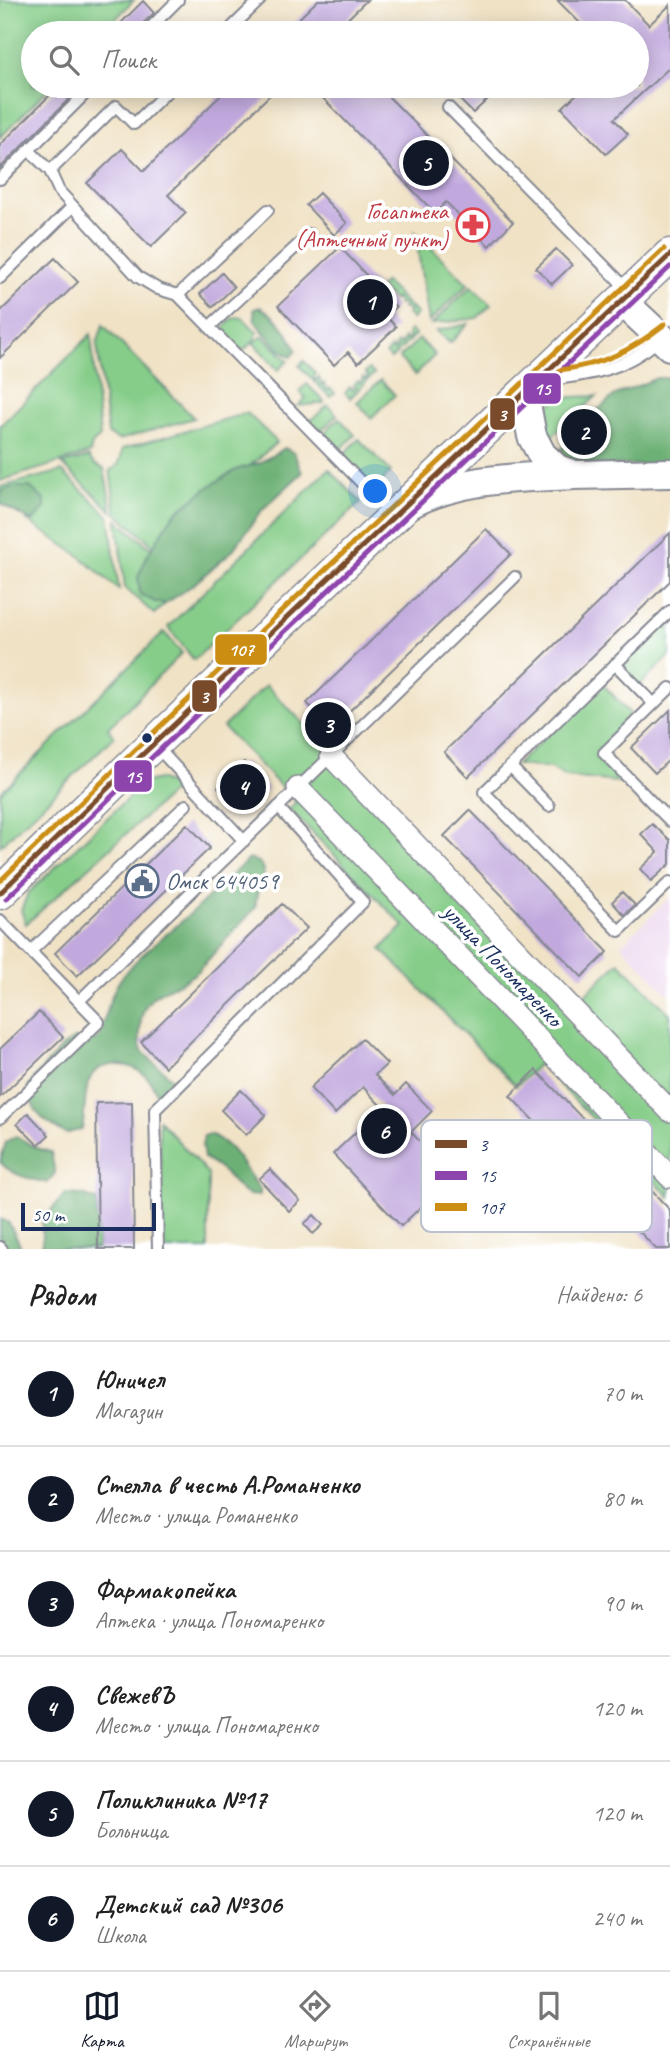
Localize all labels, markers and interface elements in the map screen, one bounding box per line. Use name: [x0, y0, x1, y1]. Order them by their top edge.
search box: [21, 21, 649, 98]
icon: search: [45, 41, 83, 79]
text: Поиск: [101, 43, 156, 76]
pin: 5: [403, 137, 449, 189]
place label: Госаптека (Аптечный пункт): [295, 196, 450, 254]
pharmacy icon: Госаптека (Аптечный пункт): [454, 206, 492, 244]
pin: 1: [347, 276, 393, 328]
line badge: 15: [522, 372, 562, 405]
text: 15: [534, 377, 552, 401]
line badge: 3: [489, 397, 516, 431]
text: 3: [498, 403, 509, 427]
pin: 2: [561, 406, 607, 458]
your location: [358, 474, 392, 508]
line badge: 107: [214, 633, 268, 666]
text: 107: [228, 638, 256, 662]
line badge: 3: [191, 679, 218, 713]
text: 3: [200, 685, 211, 709]
pin: 3: [305, 699, 351, 751]
unlabelled marker: [140, 731, 154, 745]
line badge: 15: [113, 759, 153, 793]
pin: 4: [220, 761, 266, 813]
text: 15: [125, 765, 143, 789]
public building icon: Омск 644059: [123, 862, 161, 900]
place label: Омск 644059: [166, 866, 280, 896]
street label: улица Пономаренко: [435, 896, 571, 1035]
pin: 6: [361, 1105, 407, 1157]
legend: [421, 1120, 652, 1232]
text: 3: [479, 1133, 489, 1157]
text: 15: [479, 1164, 498, 1188]
text: 107: [479, 1196, 506, 1220]
scale bar: [21, 1200, 156, 1232]
text: 50 m: [32, 1203, 64, 1227]
text: Рядом: [28, 1276, 95, 1314]
text: Найдено: 6: [556, 1280, 642, 1309]
text: Юничел: [95, 1363, 164, 1396]
text: 1: [46, 1379, 56, 1408]
text: 70 m: [603, 1379, 642, 1408]
text: Магазин: [95, 1396, 162, 1425]
text: Стелла в честь А.Романенко: [95, 1468, 360, 1501]
text: 2: [46, 1484, 56, 1513]
text: 80 m: [603, 1484, 642, 1513]
text: Место · улица Романенко: [95, 1501, 297, 1530]
text: Фармакопейка: [95, 1573, 235, 1606]
text: 3: [46, 1589, 56, 1618]
text: 90 m: [603, 1589, 642, 1618]
text: Аптека · улица Пономаренко: [95, 1606, 323, 1635]
text: СвежевЪ: [95, 1678, 174, 1711]
text: 4: [46, 1694, 56, 1723]
text: 120 m: [593, 1694, 642, 1723]
text: Место · улица Пономаренко: [95, 1711, 318, 1740]
text: Поликлиника №17: [95, 1783, 266, 1816]
text: 5: [46, 1799, 56, 1828]
text: 120 m: [593, 1799, 642, 1828]
text: Больница: [95, 1816, 167, 1845]
text: Детский сад №306: [95, 1888, 282, 1921]
text: 6: [46, 1904, 56, 1933]
text: 240 m: [593, 1904, 642, 1933]
text: Школа: [95, 1921, 146, 1950]
tab: Карта: [80, 1987, 124, 2053]
tab: Маршрут: [284, 1987, 347, 2053]
tab: Сохранённые: [507, 1987, 590, 2053]

